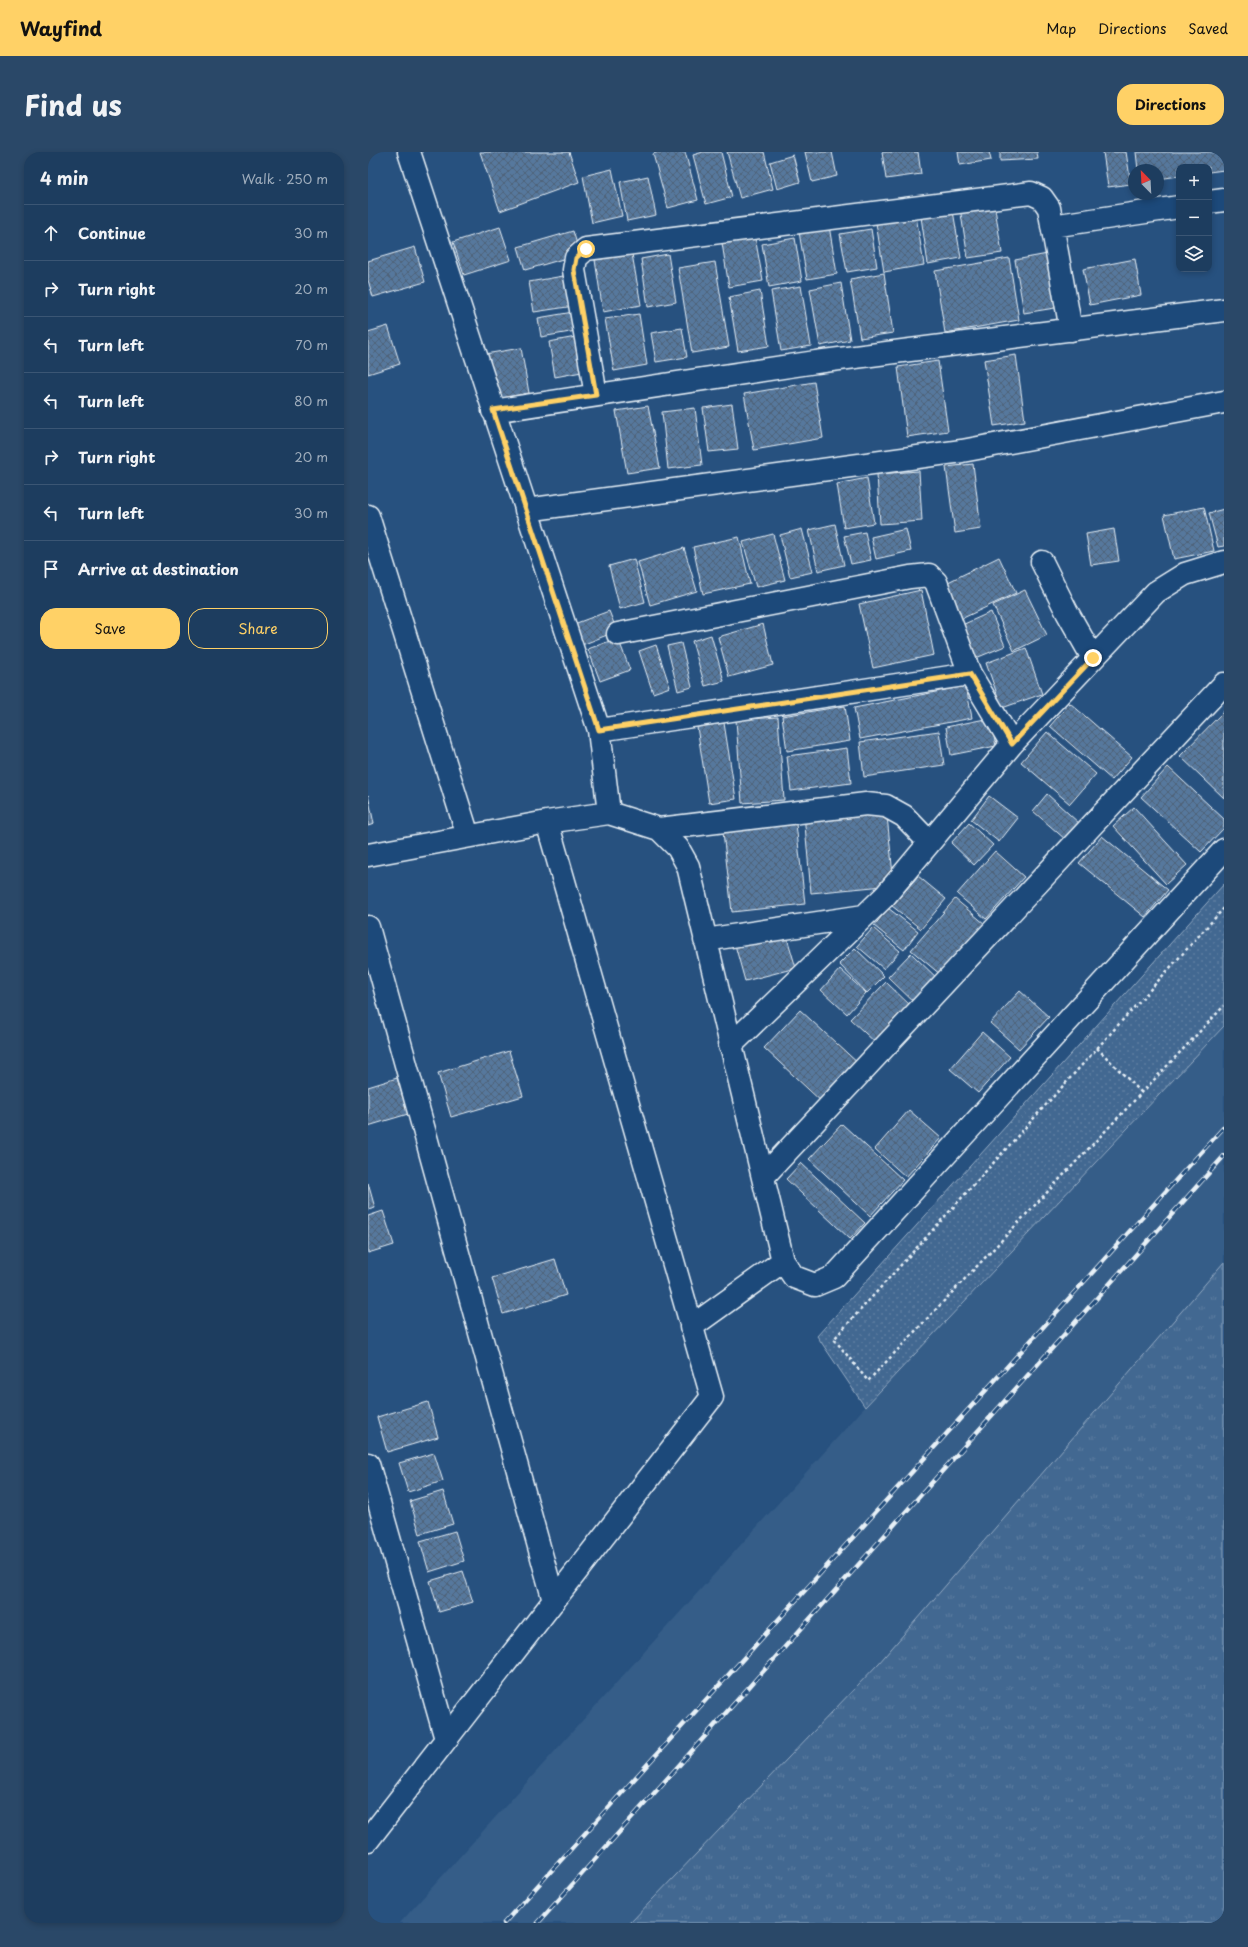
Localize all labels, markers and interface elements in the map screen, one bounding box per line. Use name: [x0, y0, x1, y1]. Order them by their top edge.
text: Wayfind: [20, 14, 102, 42]
text: Map: [1046, 18, 1076, 39]
text: Directions: [1098, 18, 1166, 39]
text: Saved: [1188, 18, 1228, 39]
text: Find us: [24, 83, 122, 126]
button: Directions: [1117, 84, 1224, 125]
north arrow: [1128, 164, 1164, 200]
map controls: [1176, 164, 1212, 272]
button: +: [1176, 164, 1212, 200]
text: 4 min: [40, 165, 88, 191]
text: Walk · 250 m: [242, 169, 328, 188]
button: −: [1176, 200, 1212, 236]
text: Continue: [78, 221, 146, 244]
icon: ahead: [40, 222, 62, 244]
text: 30 m: [294, 223, 328, 242]
button: layers: [1176, 236, 1212, 272]
route start: [577, 240, 595, 258]
text: Turn right: [78, 277, 155, 300]
icon: right: [40, 278, 62, 300]
text: 20 m: [294, 279, 328, 298]
text: Turn left: [78, 333, 144, 356]
icon: left: [40, 334, 62, 356]
text: 70 m: [295, 335, 328, 354]
text: Turn left: [78, 389, 144, 412]
icon: left: [40, 390, 62, 412]
text: 80 m: [294, 391, 328, 410]
text: Turn right: [78, 445, 155, 468]
icon: right: [40, 446, 62, 468]
text: 20 m: [294, 447, 328, 466]
text: Turn left: [78, 501, 144, 524]
icon: left: [40, 502, 62, 524]
text: 30 m: [294, 503, 328, 522]
text: Arrive at destination: [78, 557, 239, 580]
icon: arrive: [40, 558, 62, 580]
button: Save: [40, 608, 180, 649]
button: Share: [188, 608, 328, 649]
route end: [1084, 649, 1102, 667]

